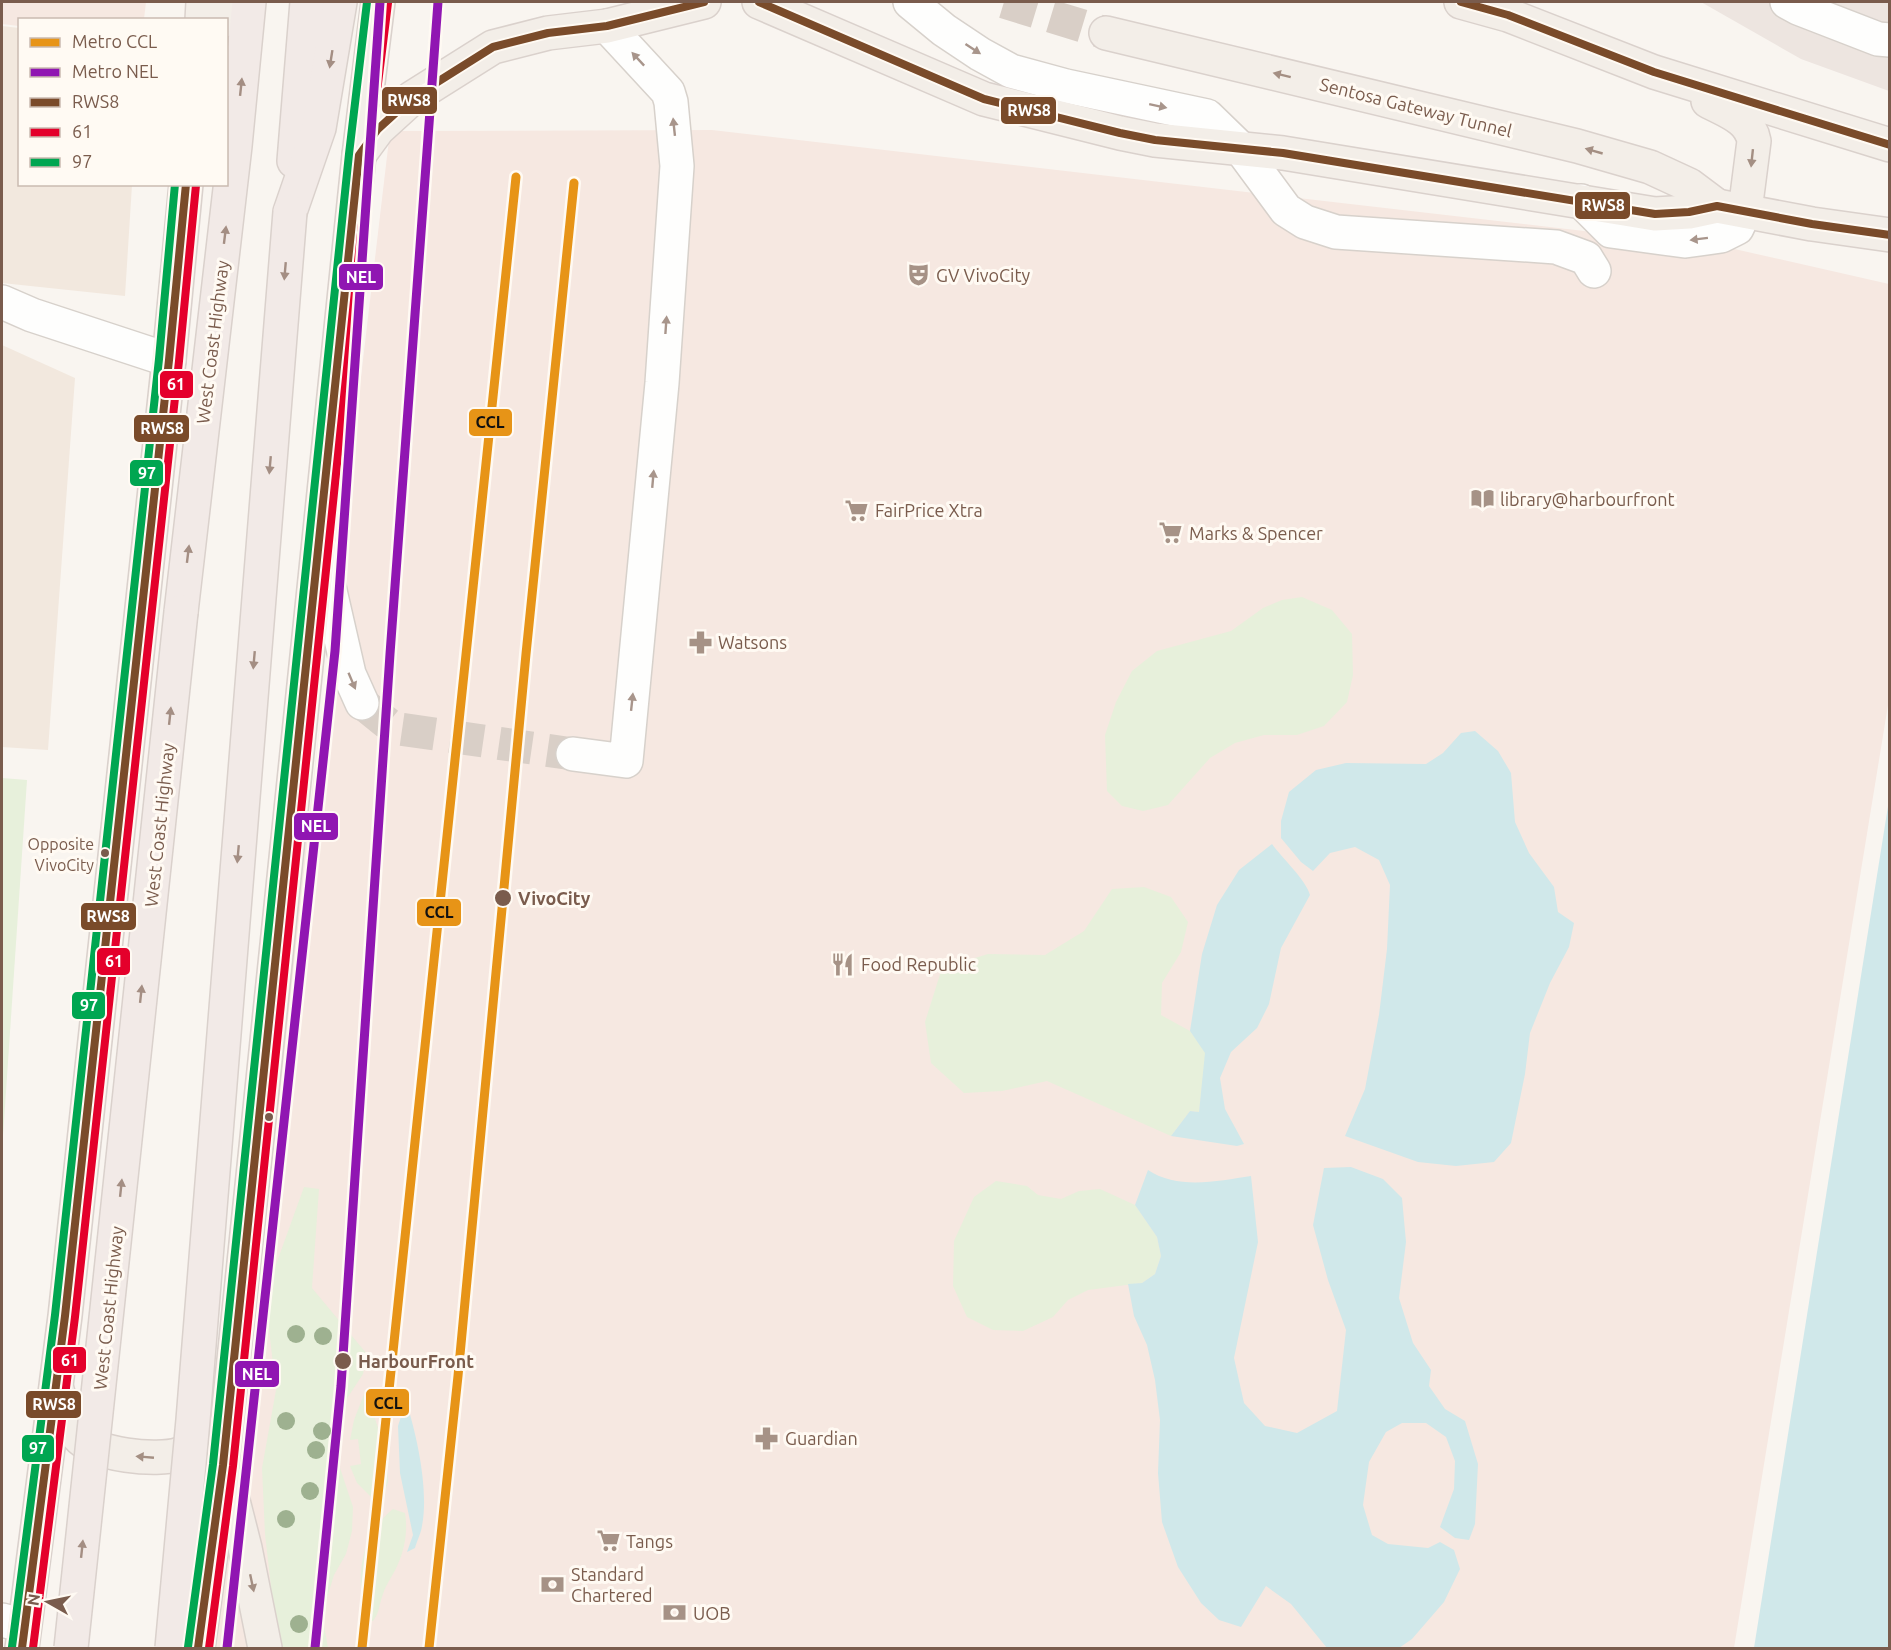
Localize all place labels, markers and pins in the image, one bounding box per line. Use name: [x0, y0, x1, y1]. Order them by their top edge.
theatre icon: GV VivoCity: [905, 262, 931, 288]
place label: GV VivoCity: [936, 265, 1031, 285]
library icon: library@harbourfront: [1469, 486, 1495, 512]
place label: library@harbourfront: [1500, 489, 1675, 509]
supermarket icon: FairPrice Xtra: [844, 497, 870, 523]
place label: FairPrice Xtra: [875, 500, 983, 520]
supermarket icon: Marks & Spencer: [1158, 520, 1184, 546]
place label: Marks & Spencer: [1189, 523, 1323, 543]
pharmacy icon: Watsons: [687, 629, 713, 655]
place label: Watsons: [718, 632, 787, 652]
place label: Opposite VivoCity: [28, 835, 94, 874]
marker: Opposite VivoCity: [99, 847, 111, 859]
marker: VivoCity: [493, 888, 513, 908]
place label: VivoCity: [518, 888, 591, 908]
restaurant icon: Food Republic: [830, 951, 856, 977]
place label: Food Republic: [861, 954, 976, 974]
unlabelled marker: [263, 1111, 275, 1123]
marker: HarbourFront: [333, 1351, 353, 1371]
place label: HarbourFront: [358, 1351, 474, 1371]
pharmacy icon: Guardian: [754, 1425, 780, 1451]
place label: Guardian: [785, 1428, 858, 1448]
supermarket icon: Tangs: [595, 1528, 621, 1554]
place label: Tangs: [626, 1531, 673, 1551]
place label: Standard Chartered: [571, 1564, 653, 1605]
bank icon: Standard Chartered: [540, 1571, 566, 1597]
bank icon: UOB: [662, 1600, 688, 1626]
place label: UOB: [693, 1603, 731, 1623]

